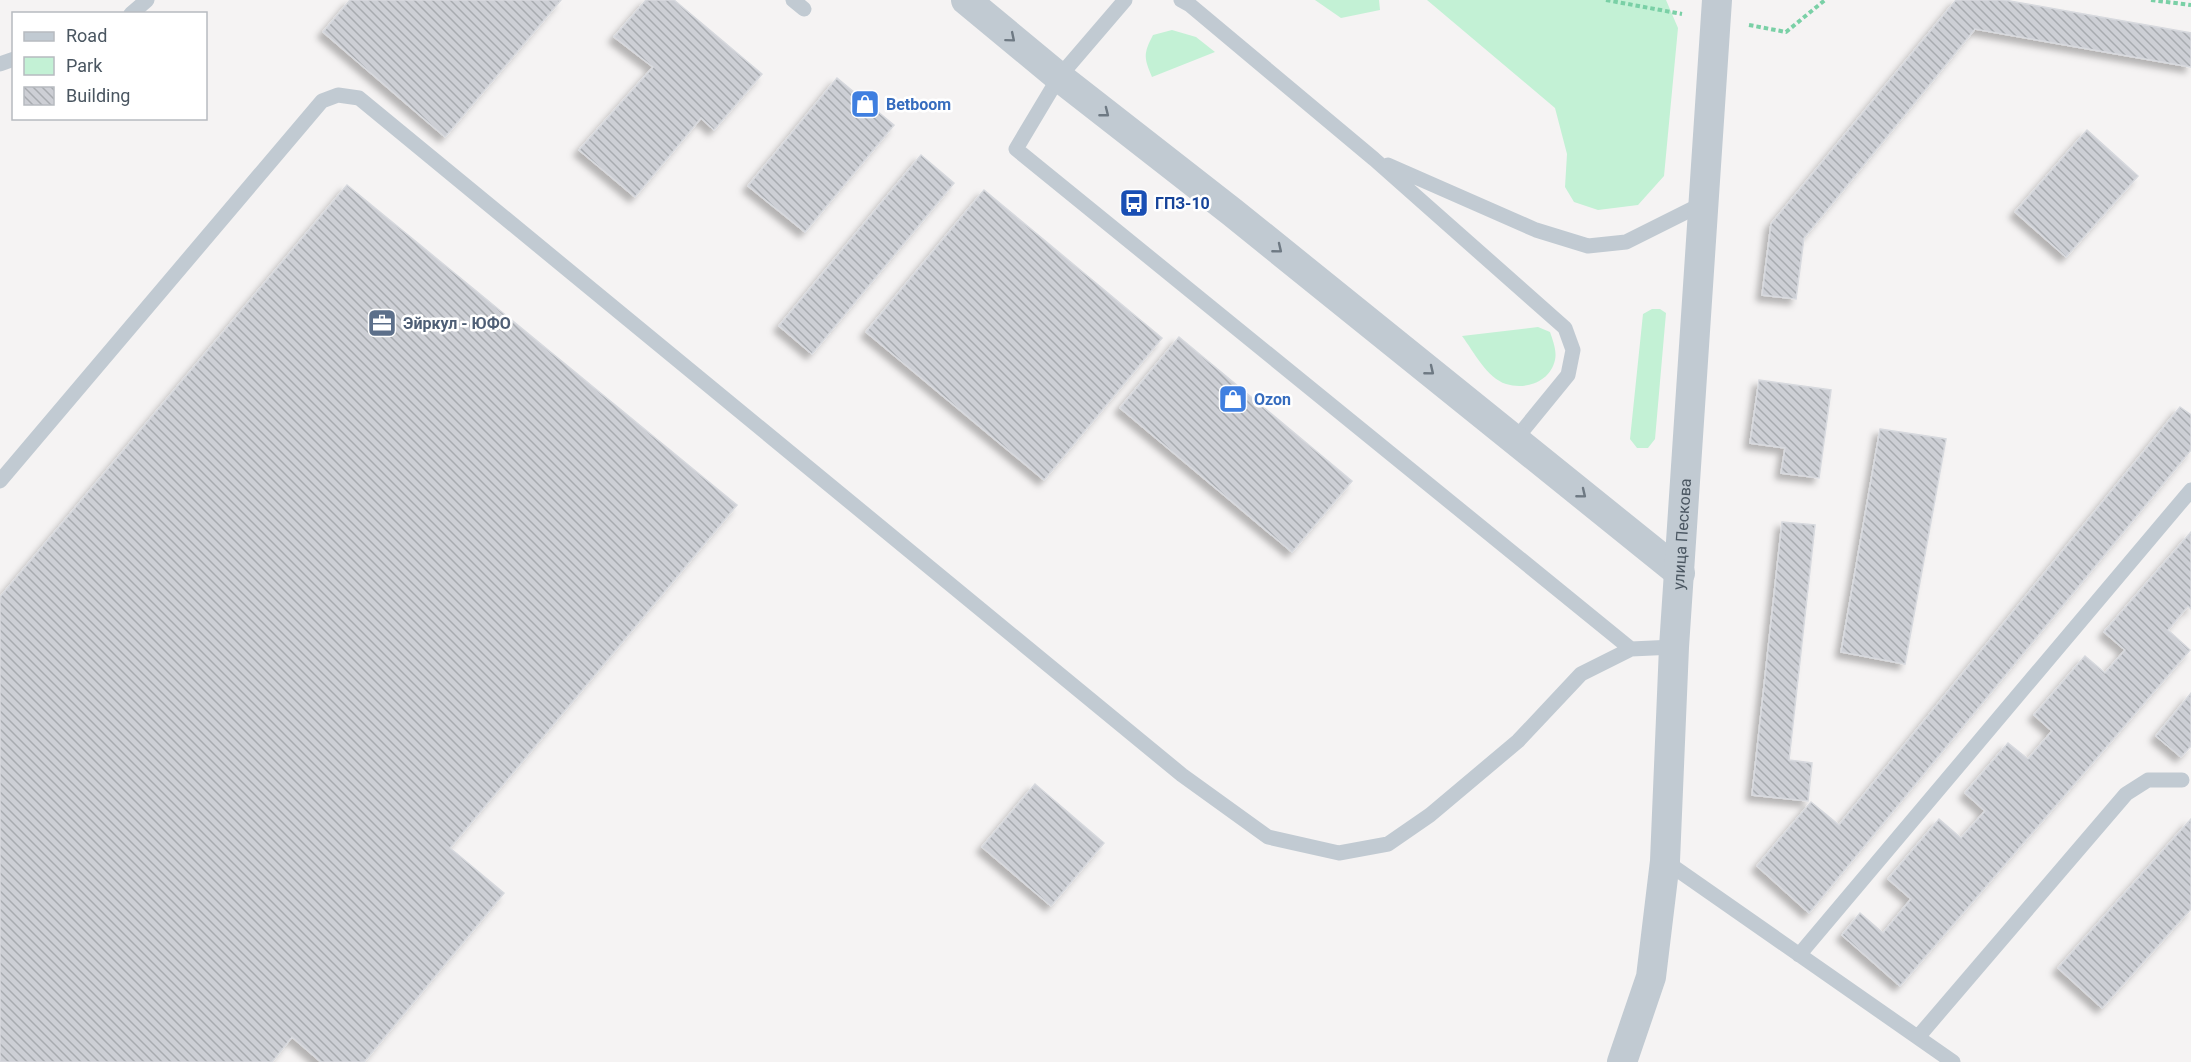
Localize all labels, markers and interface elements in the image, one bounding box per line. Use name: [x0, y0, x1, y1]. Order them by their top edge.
legend: [12, 12, 207, 120]
text: Road: [66, 25, 107, 46]
one-way arrow: [1004, 30, 1015, 41]
text: Park: [66, 55, 103, 76]
text: Building: [66, 85, 130, 106]
shop icon: Betboom: [849, 88, 881, 120]
place label: Betboom: [886, 95, 951, 114]
one-way arrow: [1098, 106, 1109, 117]
bus stop icon: ГПЗ-10: [1118, 187, 1150, 219]
place label: ГПЗ-10: [1155, 194, 1210, 213]
one-way arrow: [1271, 242, 1282, 253]
office icon: Эйркул - ЮФО: [366, 307, 398, 339]
place label: Эйркул - ЮФО: [403, 314, 511, 333]
one-way arrow: [1423, 364, 1434, 375]
shop icon: Ozon: [1217, 383, 1249, 415]
place label: Ozon: [1254, 390, 1291, 409]
street label: улица Пескова: [1668, 478, 1695, 590]
one-way arrow: [1575, 486, 1586, 497]

